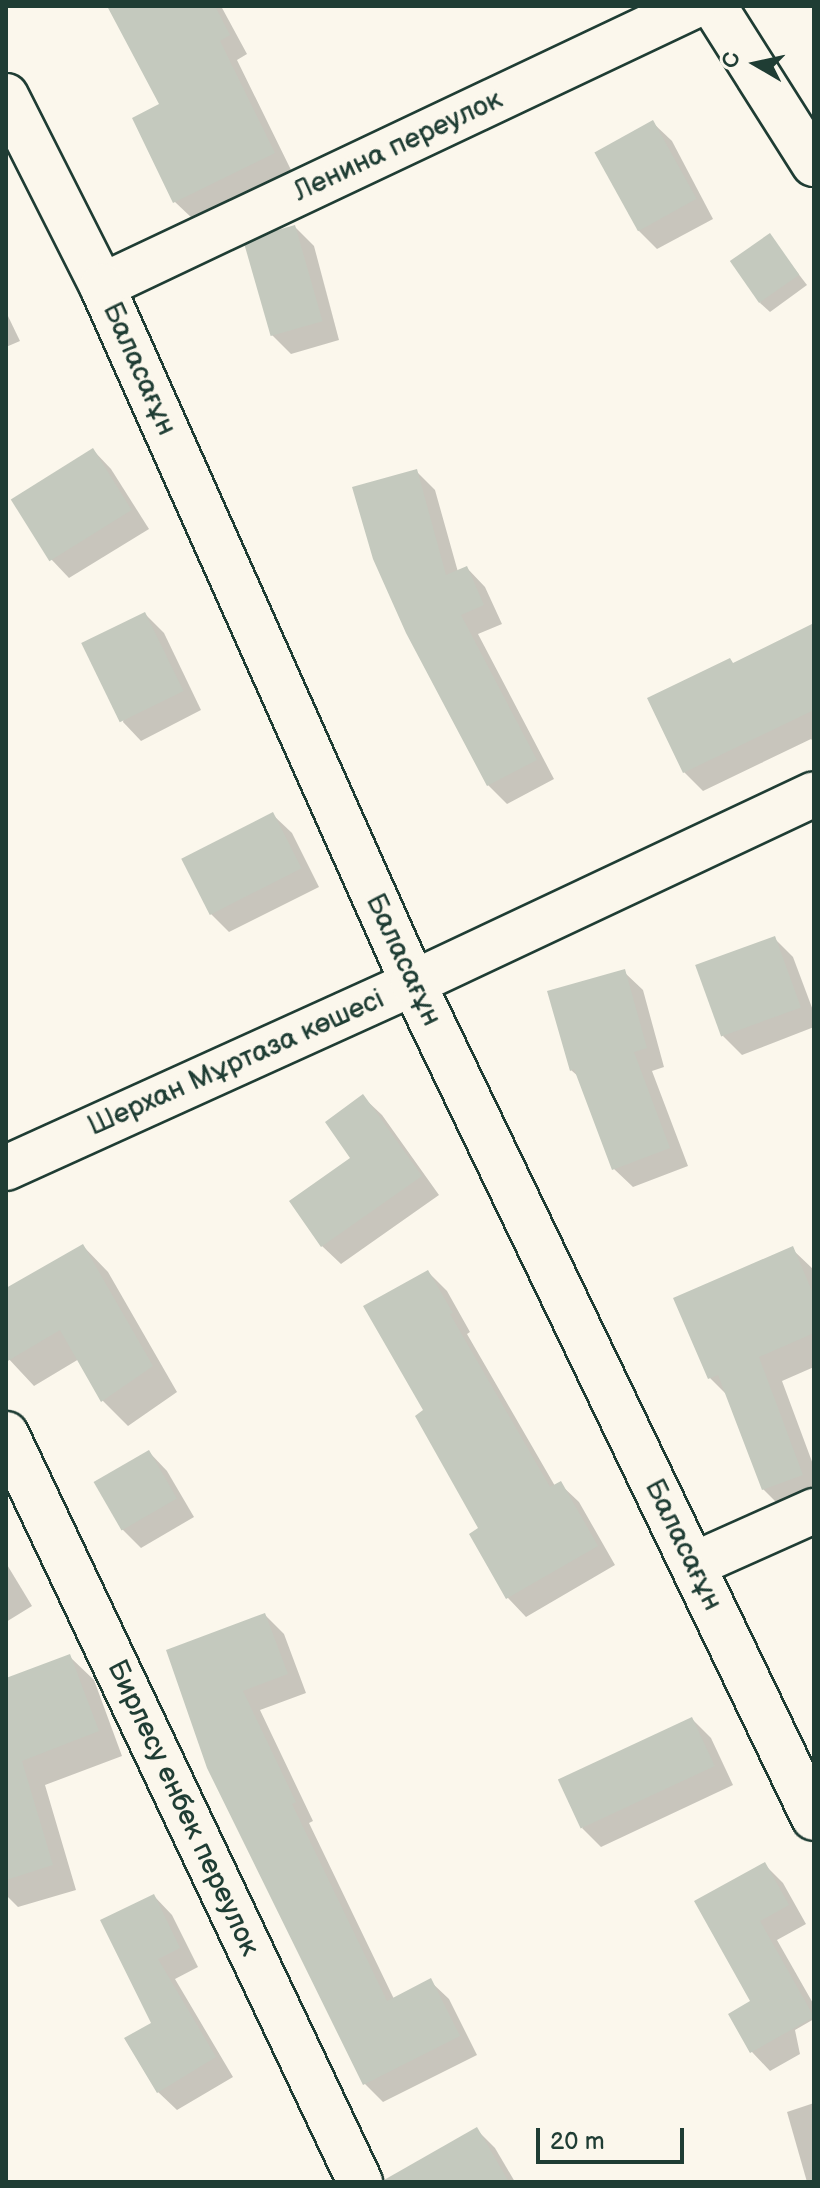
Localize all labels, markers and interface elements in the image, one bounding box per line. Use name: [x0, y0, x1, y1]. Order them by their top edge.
north arrow: [716, 24, 796, 104]
text: С: [717, 51, 746, 70]
street label: Ленина переулок: [288, 83, 508, 209]
street label: Баласағұн: [95, 297, 183, 441]
street label: Баласағұн: [358, 889, 448, 1031]
street label: Шерхан Мұртаза көшесі: [83, 982, 389, 1144]
street label: Баласағұн: [637, 1474, 729, 1616]
street label: Бирлесу енбек переулок: [100, 1655, 266, 1961]
scale bar: [540, 2112, 688, 2162]
text: 20 m: [550, 2127, 605, 2156]

